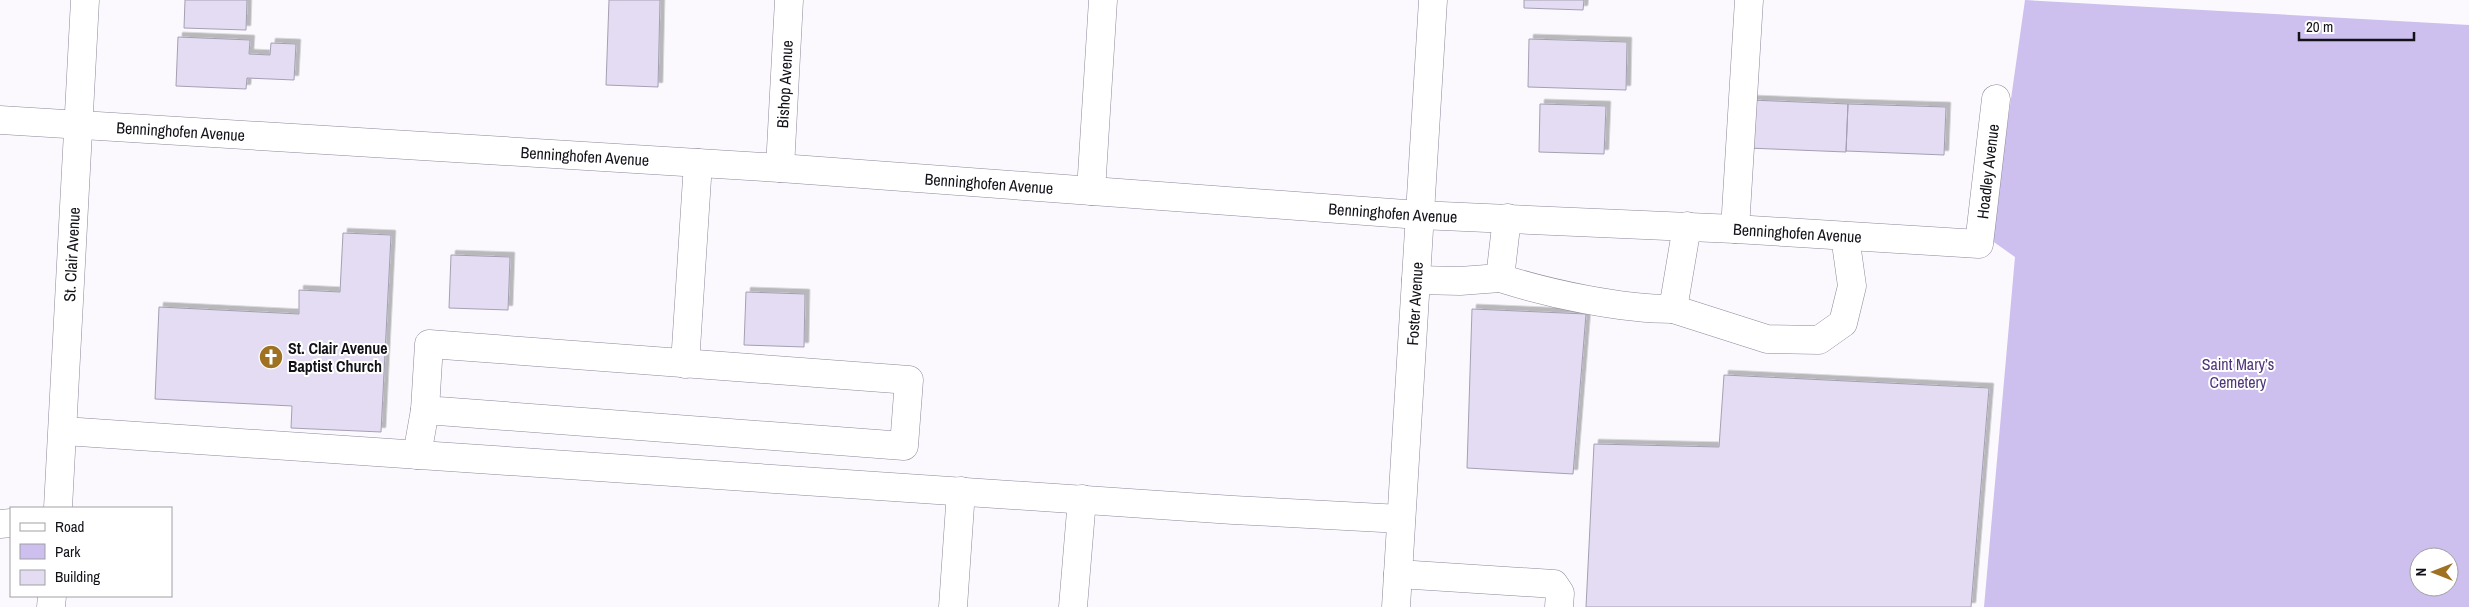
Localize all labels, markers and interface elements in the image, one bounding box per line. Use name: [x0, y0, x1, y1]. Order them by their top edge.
scale bar: [2299, 10, 2414, 42]
text: 20 m: [2306, 16, 2333, 37]
street label: Bishop Avenue: [771, 40, 798, 129]
street label: Benninghofen Avenue: [116, 116, 246, 146]
street label: Hoadley Avenue: [1971, 123, 2004, 220]
street label: Benninghofen Avenue: [520, 141, 650, 171]
street label: Benninghofen Avenue: [924, 168, 1054, 199]
street label: Benninghofen Avenue: [1328, 197, 1458, 228]
street label: St. Clair Avenue: [58, 206, 85, 302]
street label: Benninghofen Avenue: [1732, 218, 1862, 248]
street label: Foster Avenue: [1401, 261, 1428, 346]
place label: St. Clair Avenue Baptist Church: [288, 337, 388, 377]
church icon: St. Clair Avenue Baptist Church: [258, 344, 284, 370]
park label: Saint Mary’s Cemetery: [2202, 353, 2274, 393]
legend: [10, 507, 172, 597]
text: Road: [55, 516, 84, 537]
text: Park: [55, 541, 81, 562]
north arrow: [2409, 547, 2459, 597]
text: Building: [55, 566, 100, 587]
text: N: [2412, 568, 2430, 576]

